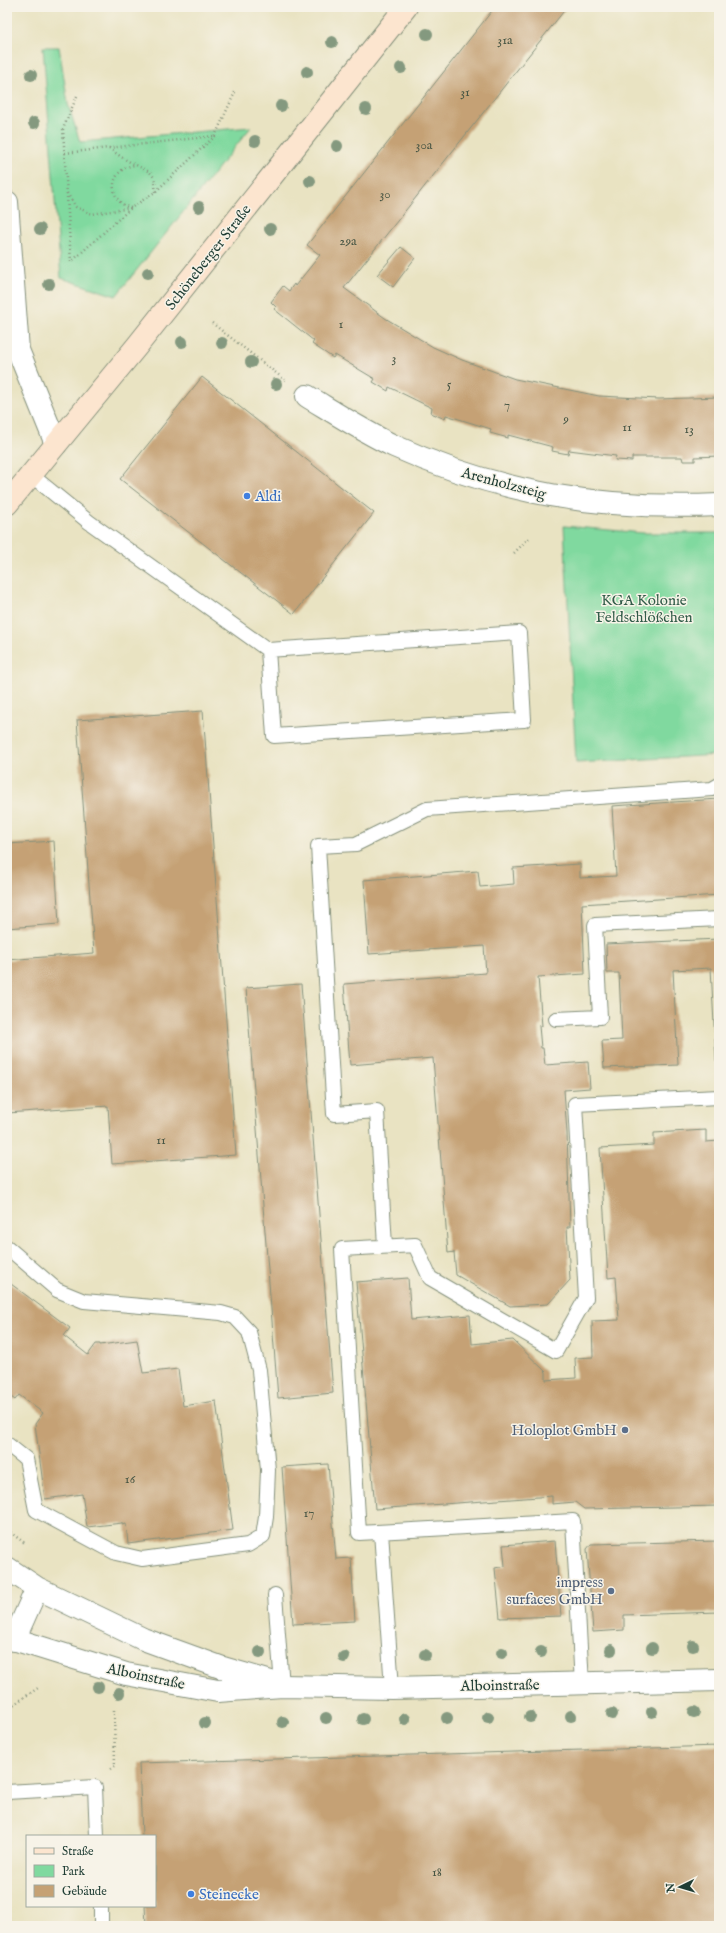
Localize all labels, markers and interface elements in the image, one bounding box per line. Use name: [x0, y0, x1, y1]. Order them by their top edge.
house number: 31a: [497, 32, 513, 49]
house number: 31: [460, 84, 470, 101]
house number: 30a: [416, 137, 433, 154]
house number: 30: [379, 186, 391, 203]
street label: Schöneberger Straße: [161, 201, 256, 314]
house number: 29a: [339, 233, 357, 250]
house number: 1: [339, 316, 344, 333]
house number: 3: [392, 350, 397, 367]
house number: 5: [447, 376, 452, 393]
house number: 7: [504, 397, 510, 414]
house number: 9: [562, 411, 569, 428]
house number: 11: [622, 419, 632, 436]
house number: 13: [684, 421, 694, 438]
street label: Arenholzsteig: [458, 463, 549, 504]
place label: Aldi: [254, 487, 281, 506]
marker: Aldi: [242, 491, 252, 501]
park label: KGA Kolonie Feldschlößchen: [595, 591, 693, 627]
house number: 11: [156, 1132, 166, 1149]
place label: Holoplot GmbH: [512, 1421, 617, 1440]
marker: Holoplot GmbH: [620, 1425, 630, 1435]
house number: 16: [125, 1471, 136, 1488]
house number: 17: [304, 1505, 314, 1522]
place label: impress surfaces GmbH: [507, 1573, 603, 1609]
marker: impress surfaces GmbH: [606, 1586, 616, 1596]
street label: Alboinstraße: [104, 1659, 187, 1694]
street label: Alboinstraße: [459, 1675, 540, 1696]
legend: [26, 1835, 156, 1907]
text: Straße: [62, 1844, 94, 1859]
text: Park: [62, 1864, 85, 1879]
house number: 18: [432, 1864, 442, 1881]
north arrow: [660, 1867, 700, 1907]
text: N: [664, 1882, 679, 1894]
text: Gebäude: [62, 1884, 107, 1899]
place label: Steinecke: [199, 1885, 259, 1904]
marker: Steinecke: [186, 1889, 196, 1899]

